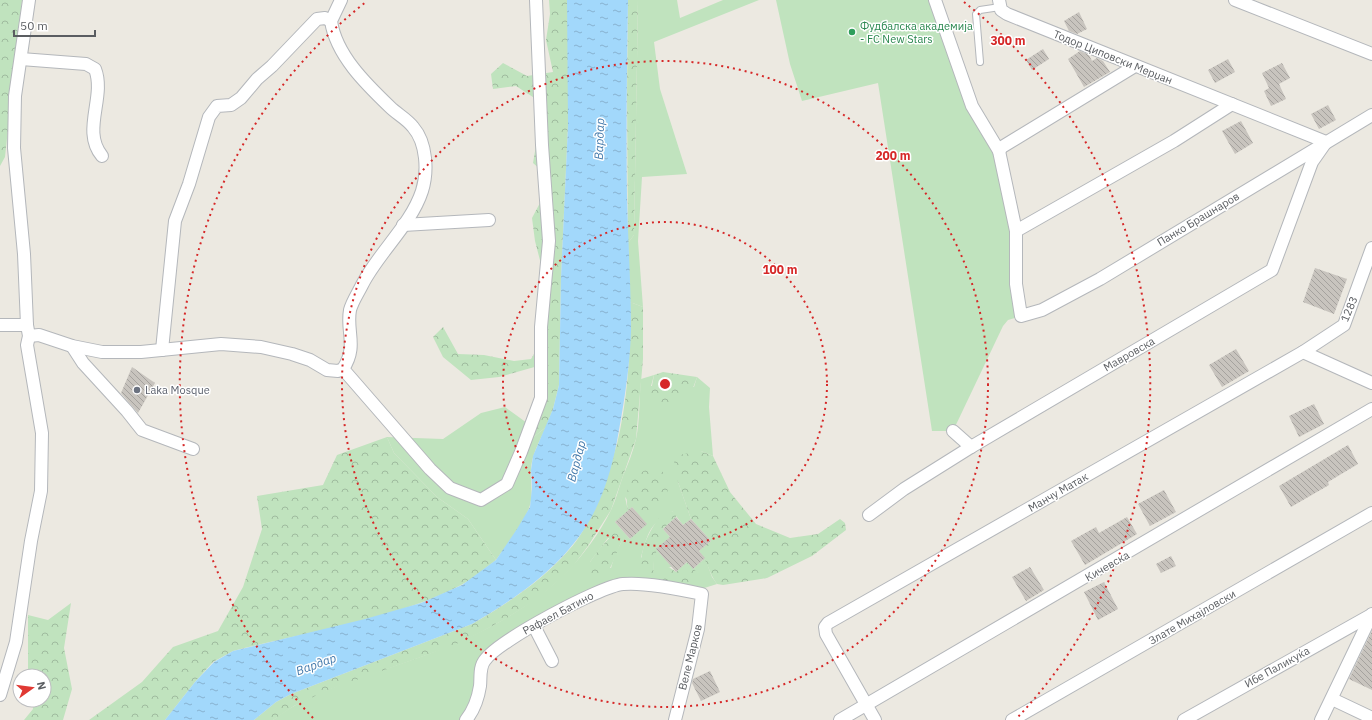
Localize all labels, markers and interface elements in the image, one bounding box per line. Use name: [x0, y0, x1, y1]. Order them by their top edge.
scale bar: [14, 12, 95, 38]
text: 50 m: [20, 18, 48, 33]
place label: Фудбалска академија - FC New Stars: [860, 19, 973, 46]
marker: Фудбалска академија - FC New Stars: [847, 27, 857, 37]
street label: Тодор Циповски Мерџан: [1051, 27, 1175, 87]
text: 300 m: [990, 33, 1026, 48]
water label: Вардар: [591, 118, 607, 160]
text: 200 m: [875, 148, 911, 163]
street label: Панко Брашнаров: [1154, 189, 1242, 249]
text: 100 m: [762, 262, 798, 277]
street label: 1283: [1337, 294, 1361, 324]
street label: Мавровска: [1101, 334, 1157, 374]
centre of rings: [658, 377, 672, 391]
place label: Laka Mosque: [145, 383, 210, 397]
marker: Laka Mosque: [132, 385, 142, 395]
water label: Вардар: [563, 439, 589, 483]
street label: Манчу Матак: [1026, 469, 1090, 515]
street label: Кичевска: [1082, 548, 1132, 584]
street label: Злате Михајловски: [1146, 586, 1238, 648]
street label: Рафаел Батино: [520, 588, 596, 638]
street label: Веле Марков: [675, 623, 705, 691]
street label: Ибе Паликуќа: [1242, 643, 1312, 691]
water label: Вардар: [294, 650, 338, 678]
north arrow: [12, 668, 52, 708]
text: N: [34, 680, 49, 691]

